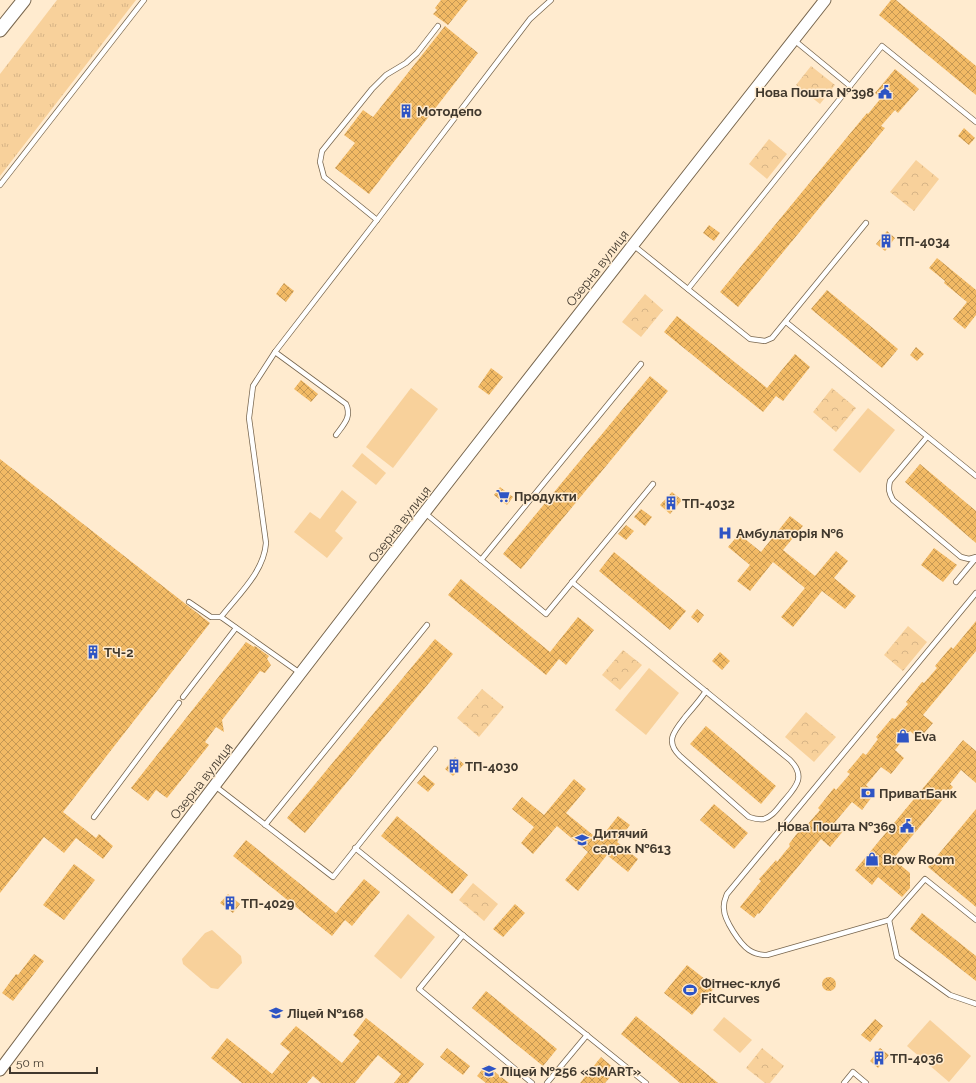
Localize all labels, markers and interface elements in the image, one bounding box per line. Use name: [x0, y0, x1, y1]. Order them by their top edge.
public building icon: Нова Пошта №398: [877, 84, 893, 100]
place label: Нова Пошта №398: [755, 85, 874, 100]
building icon: Мотодепо: [398, 103, 414, 119]
place label: Мотодепо: [417, 104, 482, 119]
street label: Озерна вулиця: [563, 227, 632, 309]
building icon: ТП-4034: [878, 233, 894, 249]
place label: ТП-4034: [897, 234, 950, 249]
street label: Озерна вулиця: [365, 483, 434, 565]
supermarket icon: Продукти: [495, 488, 511, 504]
place label: Продукти: [514, 489, 577, 504]
building icon: ТП-4032: [663, 495, 679, 511]
place label: ТП-4032: [682, 496, 735, 511]
hospital icon: Амбулаторія №6: [717, 525, 733, 541]
place label: Амбулаторія №6: [736, 526, 844, 541]
building icon: ТЧ-2: [85, 644, 101, 660]
place label: ТЧ-2: [104, 645, 134, 660]
shop icon: Eva: [895, 728, 911, 744]
place label: Eva: [914, 729, 937, 744]
street label: Озерна вулиця: [167, 740, 236, 822]
building icon: ТП-4030: [446, 758, 462, 774]
place label: ТП-4030: [465, 759, 519, 774]
bank icon: ПриватБанк: [860, 785, 876, 801]
place label: ПриватБанк: [879, 786, 958, 801]
public building icon: Нова Пошта №369: [899, 818, 915, 834]
place label: Нова Пошта №369: [777, 819, 896, 834]
place label: Дитячий садок №613: [593, 826, 671, 856]
school or university icon: Дитячий садок №613: [574, 832, 590, 848]
shop icon: Brow Room: [864, 851, 880, 867]
place label: Brow Room: [883, 852, 954, 867]
building icon: ТП-4029: [222, 895, 238, 911]
place label: ТП-4029: [241, 896, 295, 911]
place label: Фітнес-клуб FitCurves: [701, 976, 780, 1006]
sports icon: Фітнес-клуб FitCurves: [682, 982, 698, 998]
school or university icon: Ліцей №168: [268, 1005, 284, 1021]
place label: Ліцей №168: [287, 1006, 364, 1021]
scale bar: [10, 1049, 97, 1075]
building icon: ТП-4036: [871, 1050, 887, 1066]
place label: ТП-4036: [890, 1051, 944, 1066]
text: 50 m: [16, 1056, 44, 1070]
school or university icon: Ліцей №256 «SMART»: [481, 1063, 497, 1079]
place label: Ліцей №256 «SMART»: [500, 1064, 641, 1079]

